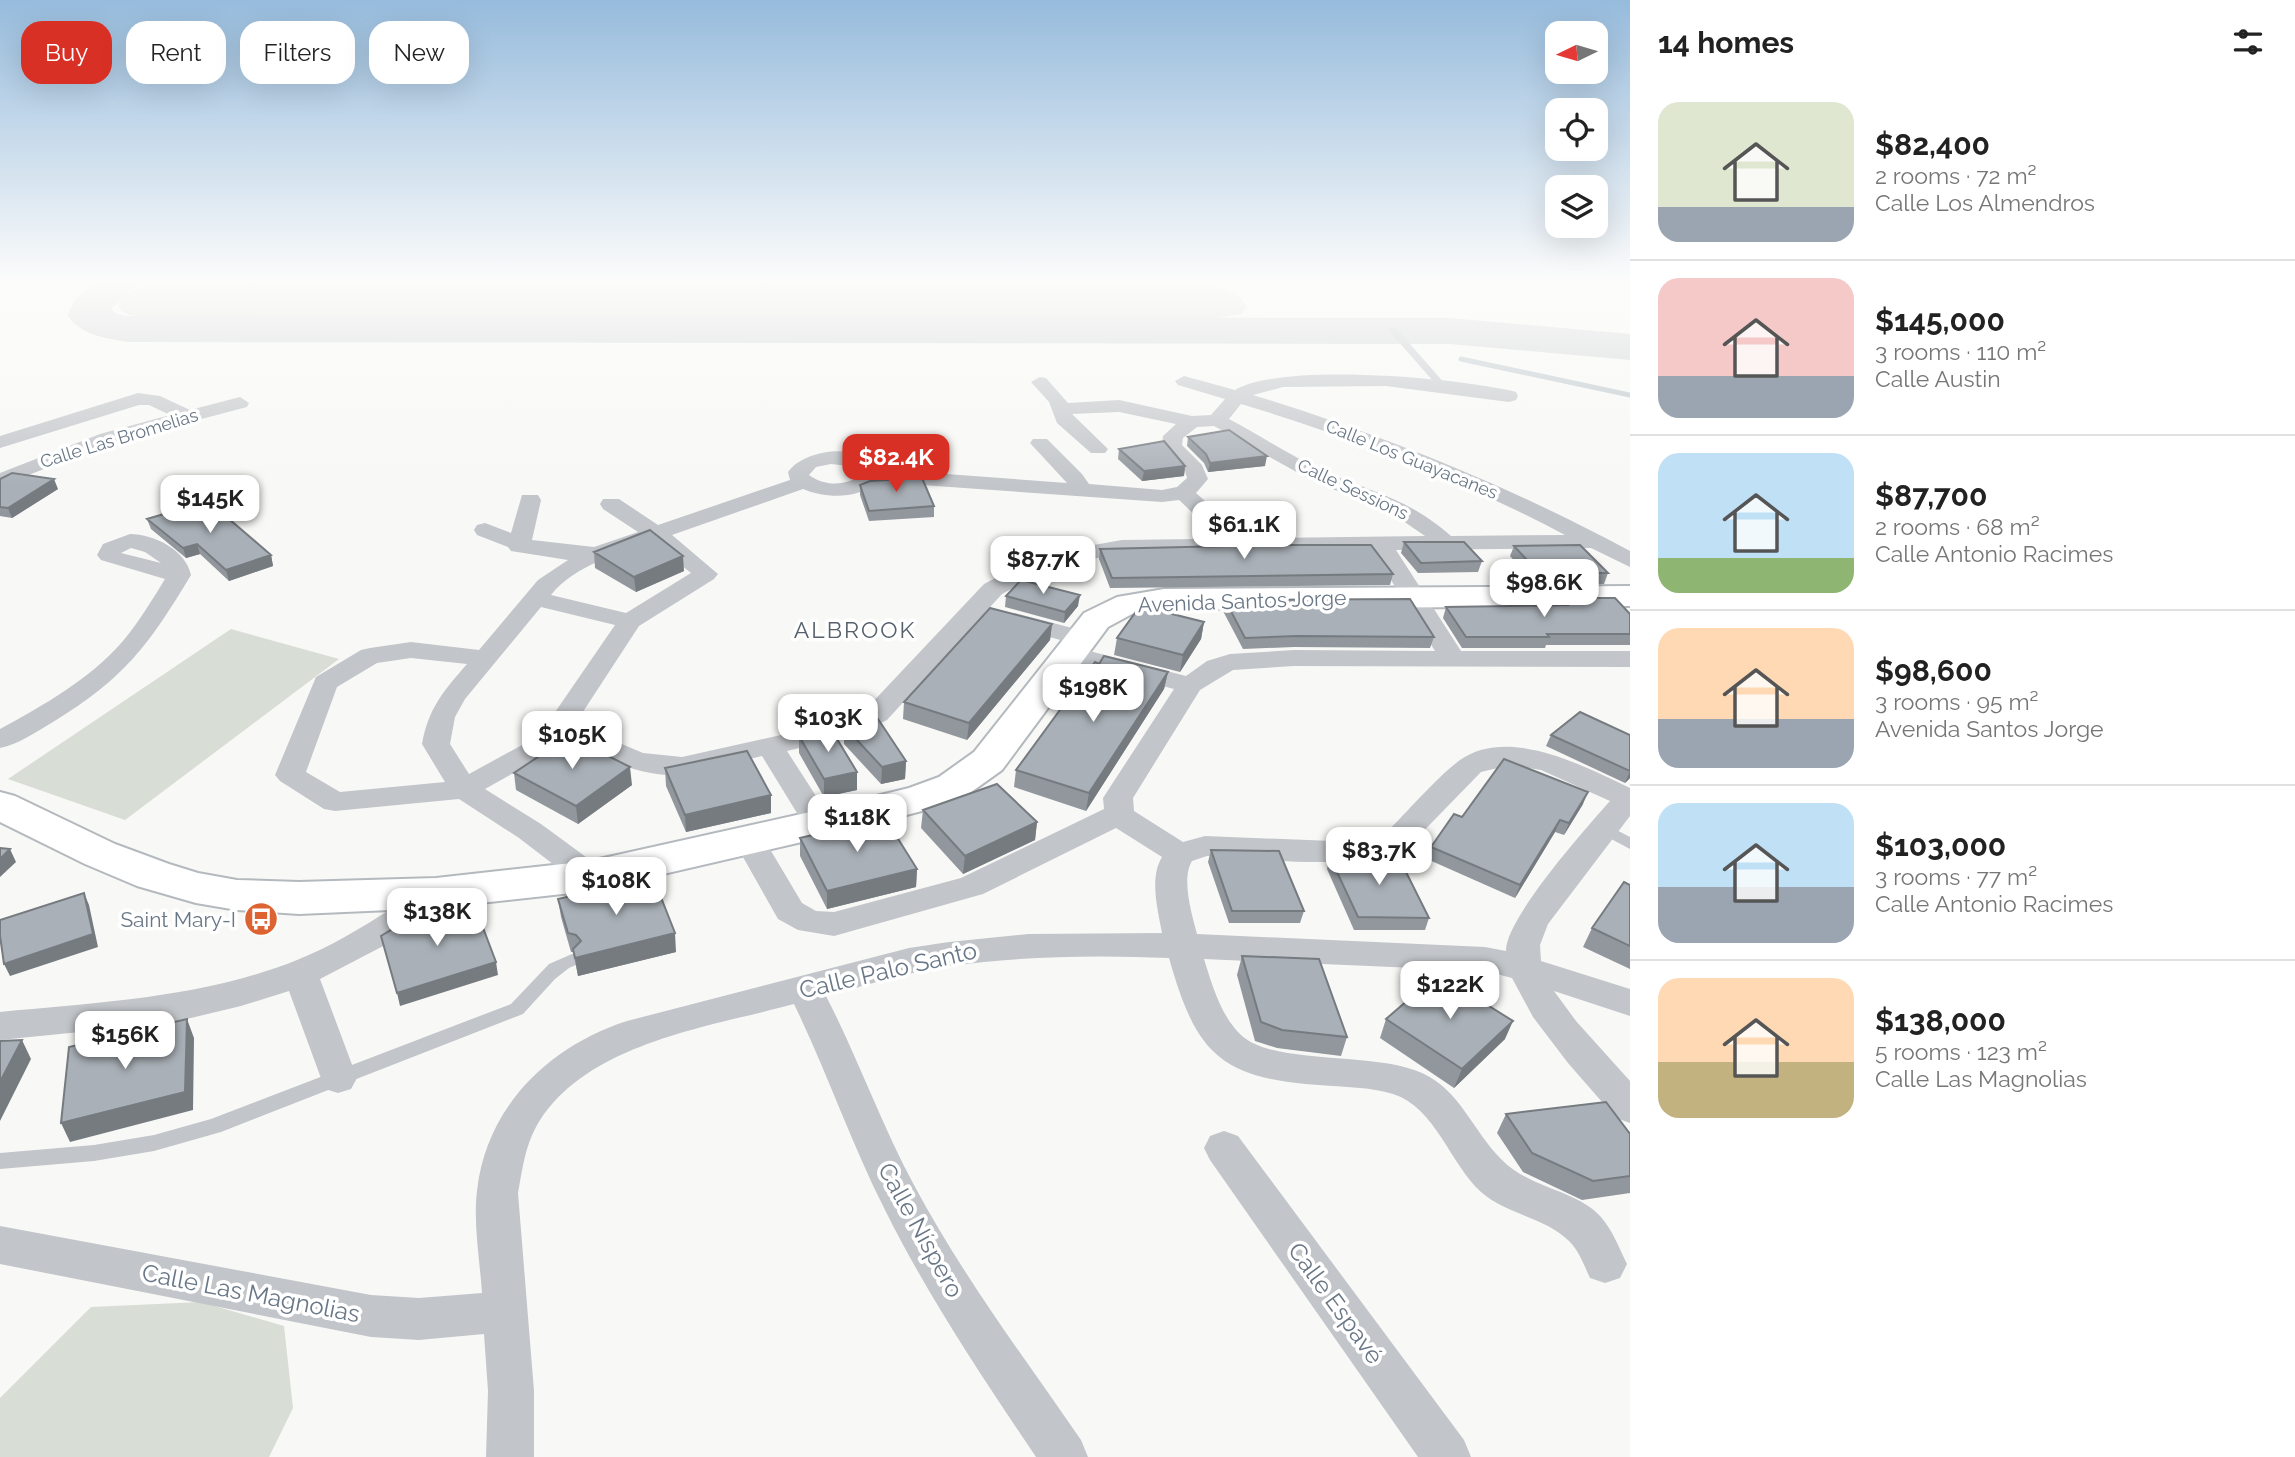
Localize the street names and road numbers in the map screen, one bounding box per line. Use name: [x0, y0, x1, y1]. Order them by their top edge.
street label: Calle Las Bromelias: [38, 404, 201, 472]
street label: Calle Los Guayacanes: [1323, 415, 1501, 503]
street label: Calle Sessions: [1294, 454, 1412, 524]
street label: Avenida Santos Jorge: [1137, 585, 1347, 617]
street label: Calle Palo Santo: [796, 935, 980, 1005]
street label: Calle Níspero: [872, 1158, 970, 1302]
street label: Calle Espavé: [1282, 1237, 1390, 1369]
street label: Calle Las Magnolias: [140, 1258, 362, 1328]

